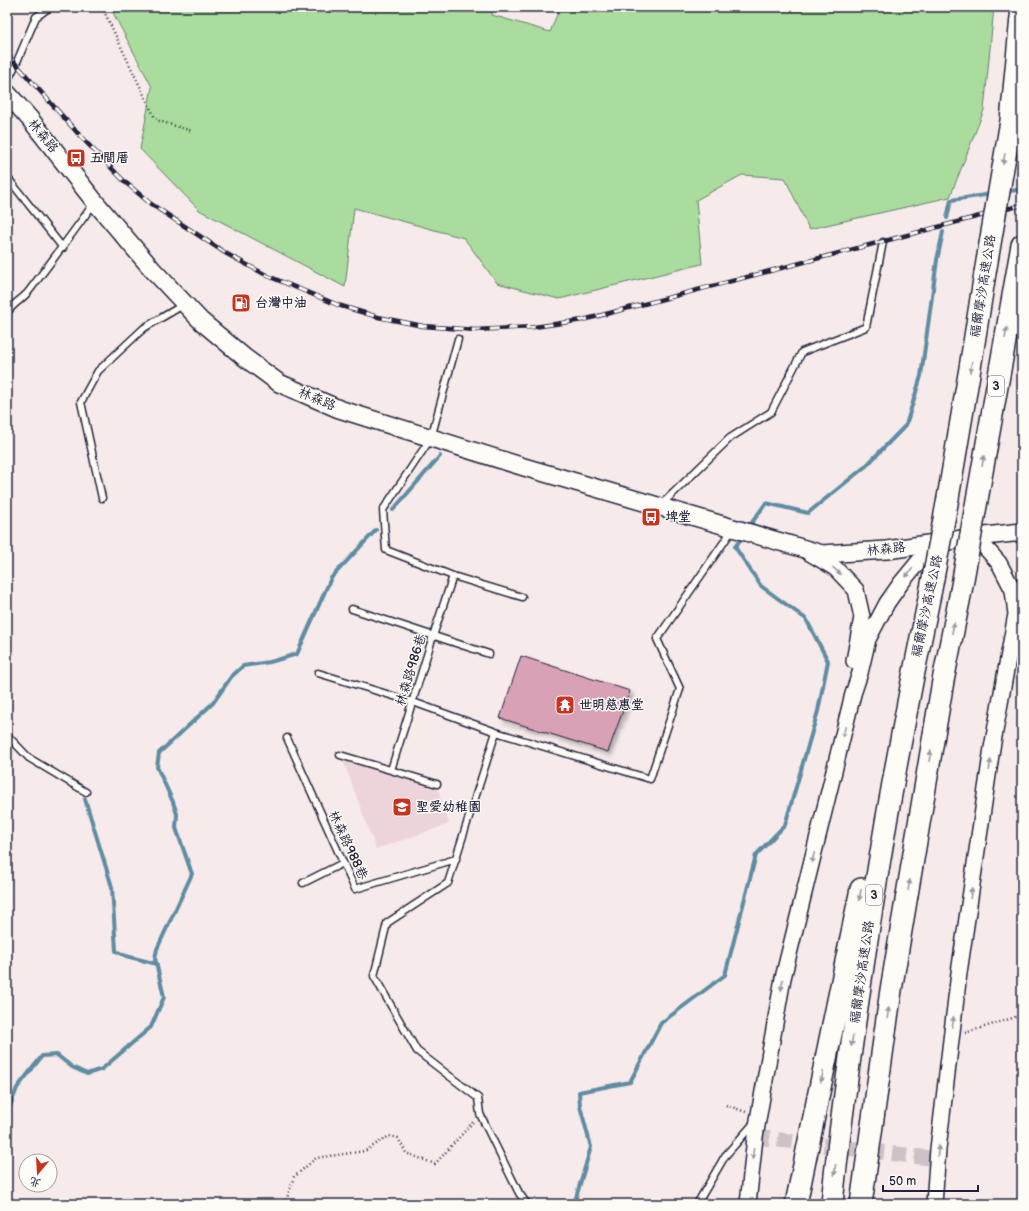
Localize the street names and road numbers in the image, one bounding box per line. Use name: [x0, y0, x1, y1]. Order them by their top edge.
street label: 林森路: [25, 116, 61, 156]
street label: 福爾摩沙高速公路: [967, 233, 999, 339]
road number: 3: [988, 376, 1004, 396]
street label: 林森路: [296, 384, 338, 414]
street label: 林森路: [866, 539, 906, 559]
street label: 福爾摩沙高速公路: [908, 553, 946, 659]
street label: 林森路986巷: [392, 632, 430, 708]
street label: 林森路988巷: [325, 808, 371, 882]
road number: 3: [866, 885, 882, 905]
street label: 福爾摩沙高速公路: [847, 919, 877, 1025]

